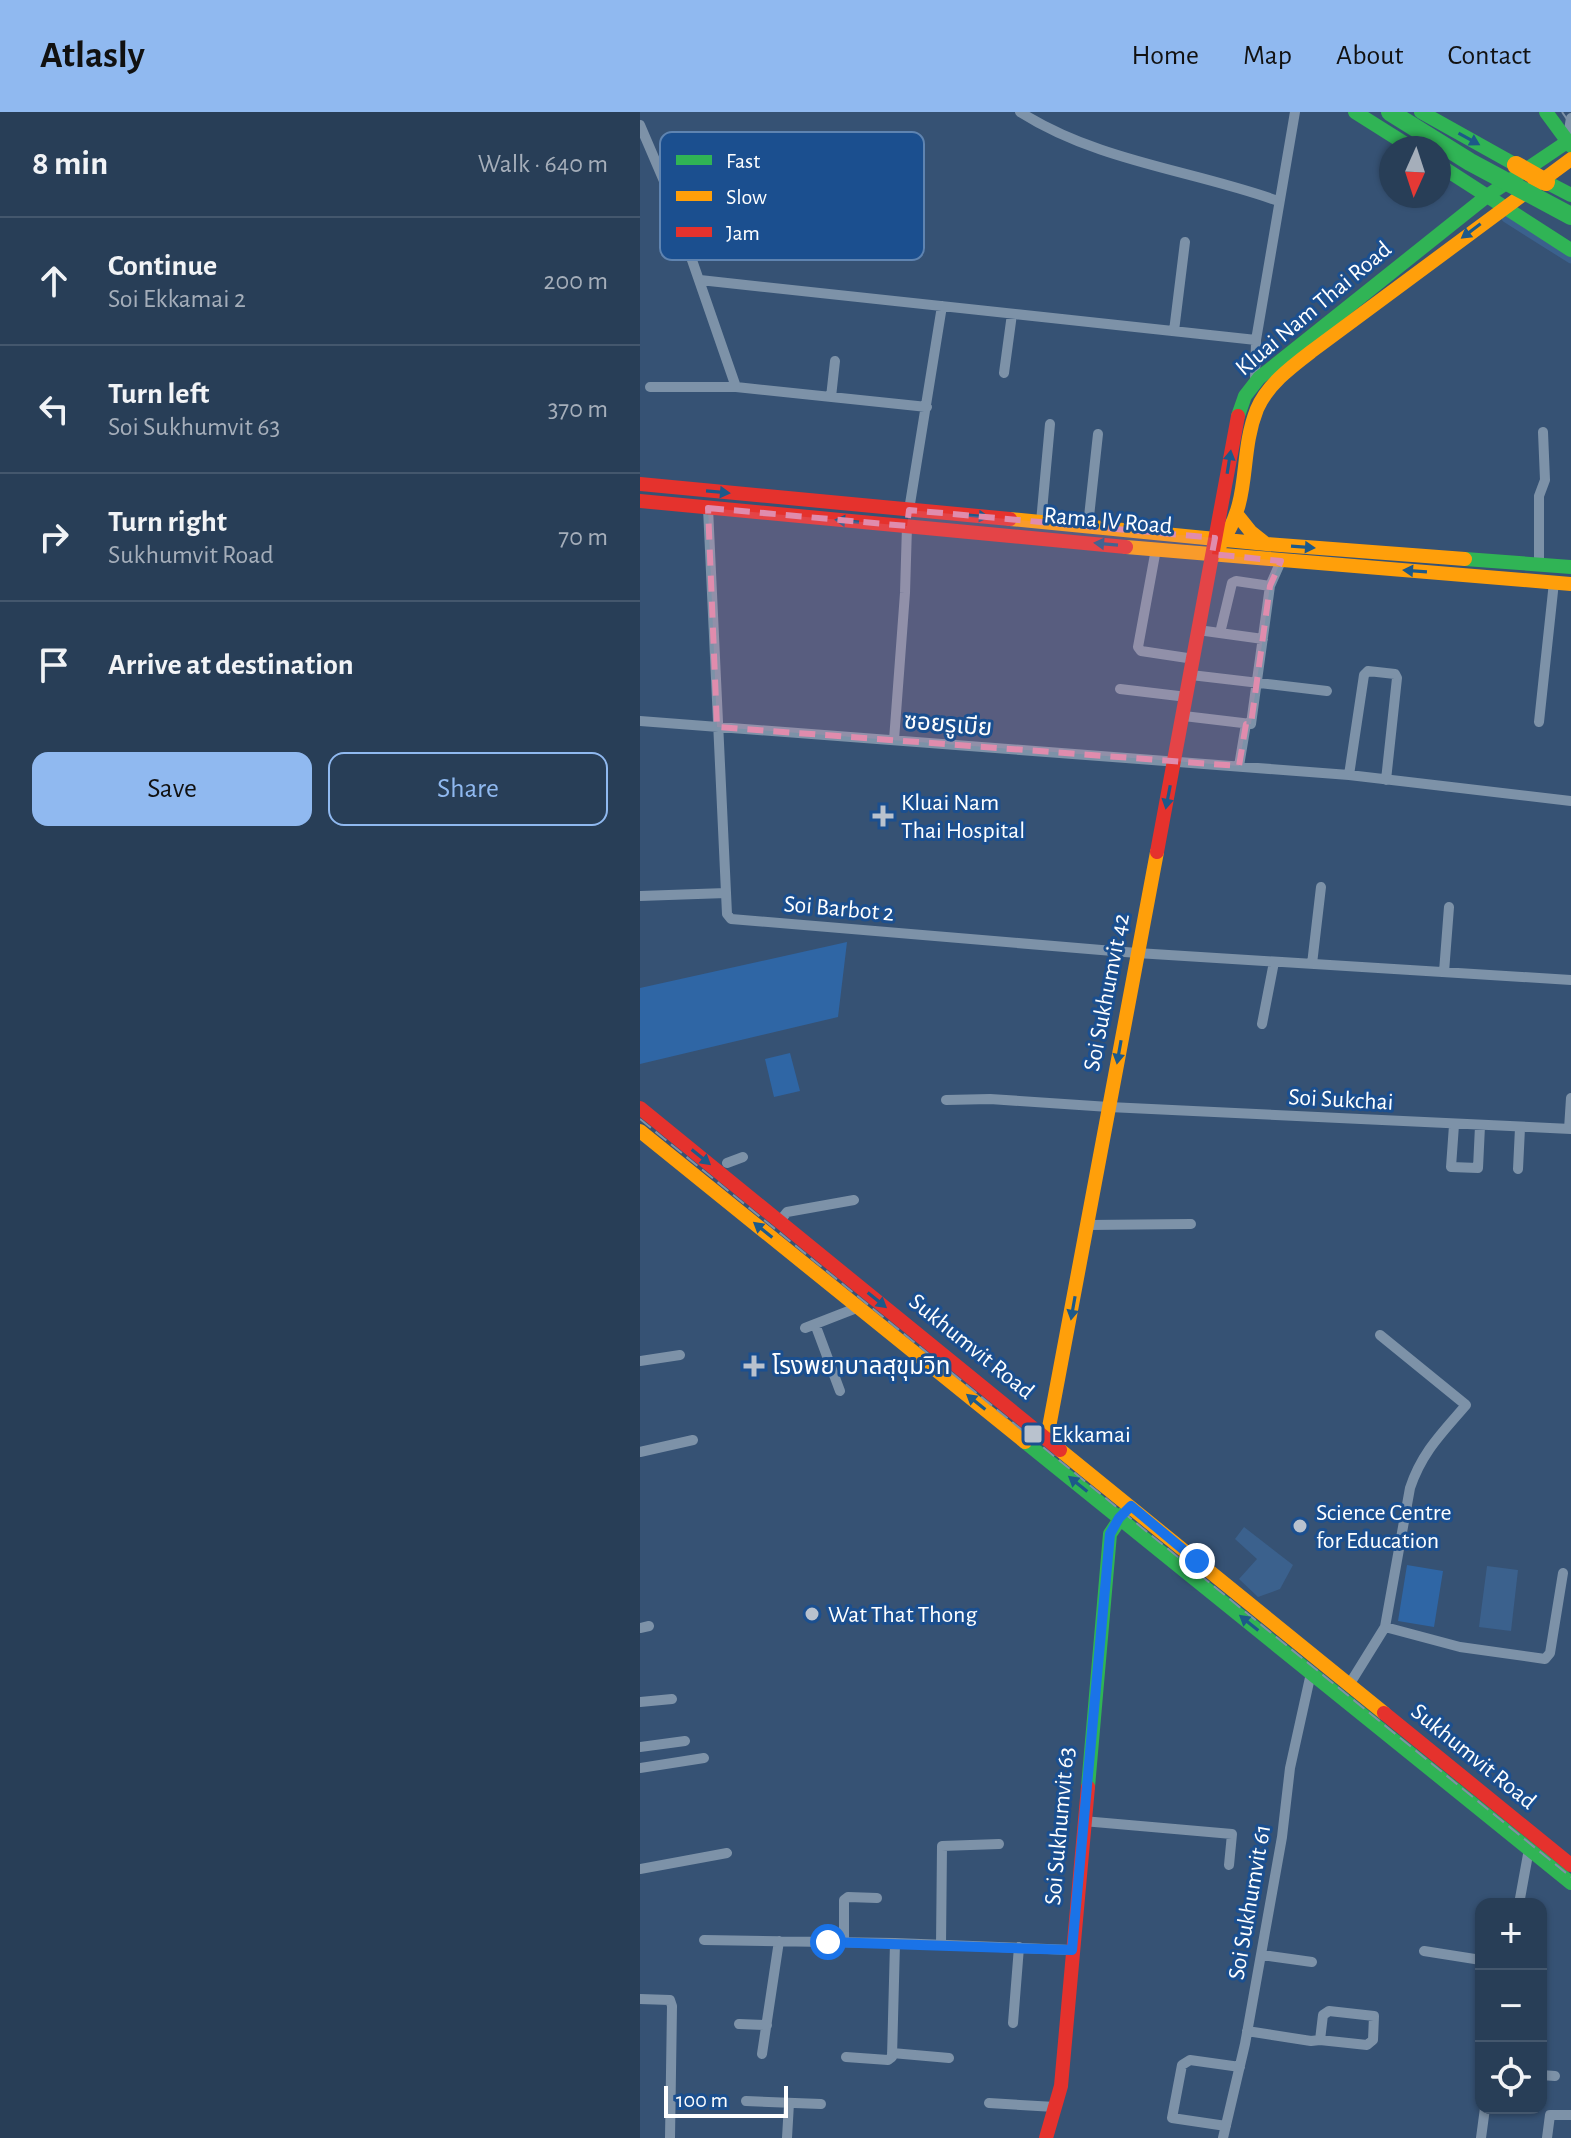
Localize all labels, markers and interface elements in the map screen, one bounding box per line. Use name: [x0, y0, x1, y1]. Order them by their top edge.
text: Atlasly: [40, 37, 145, 75]
text: Home: [1132, 42, 1199, 70]
text: Map: [1243, 42, 1292, 70]
text: About: [1336, 42, 1404, 70]
text: Contact: [1448, 42, 1531, 70]
legend: [660, 132, 924, 260]
one-way arrow: [1457, 132, 1480, 145]
north arrow: [1379, 136, 1451, 208]
text: 8 min: [32, 147, 108, 181]
text: Fast: [726, 150, 760, 172]
text: Walk · 640 m: [478, 151, 608, 177]
text: Slow: [726, 186, 767, 208]
text: Jam: [726, 222, 760, 244]
one-way arrow: [1461, 223, 1482, 239]
street label: Kluai Nam Thai Road: [1231, 237, 1396, 381]
text: Continue: [108, 251, 217, 281]
icon: ahead: [32, 259, 76, 303]
text: 200 m: [544, 268, 608, 294]
text: Soi Ekkamai 2: [108, 286, 246, 312]
text: Turn left: [108, 379, 209, 409]
icon: left: [32, 387, 76, 431]
text: 370 m: [548, 396, 608, 422]
text: Soi Sukhumvit 63: [108, 414, 280, 440]
one-way arrow: [1223, 449, 1236, 474]
one-way arrow: [706, 485, 731, 498]
street label: Rama IV Road: [1043, 503, 1173, 539]
text: Turn right: [108, 507, 227, 537]
one-way arrow: [964, 510, 989, 523]
one-way arrow: [834, 514, 859, 527]
icon: right: [32, 515, 76, 559]
text: 70 m: [558, 524, 608, 550]
one-way arrow: [1093, 537, 1118, 550]
one-way arrow: [1291, 541, 1316, 554]
text: Sukhumvit Road: [108, 542, 274, 568]
one-way arrow: [1402, 564, 1427, 577]
icon: arrive: [32, 643, 76, 687]
text: Arrive at destination: [108, 650, 354, 680]
street label: ซอยรูเบีย: [903, 708, 993, 743]
button: Save: [32, 752, 312, 826]
button: Share: [328, 752, 608, 826]
one-way arrow: [1161, 784, 1174, 809]
place label: Kluai Nam Thai Hospital: [901, 791, 1025, 843]
marker: Kluai Nam Thai Hospital: [872, 805, 894, 827]
street label: Soi Barbot 2: [783, 892, 895, 926]
street label: Soi Sukhumvit 42: [1080, 911, 1134, 1073]
one-way arrow: [1112, 1040, 1124, 1065]
street label: Soi Sukchai: [1288, 1085, 1394, 1115]
one-way arrow: [691, 1148, 711, 1165]
one-way arrow: [753, 1223, 773, 1239]
street label: Sukhumvit Road: [904, 1289, 1038, 1404]
one-way arrow: [867, 1291, 887, 1308]
one-way arrow: [1066, 1295, 1078, 1320]
place label: โรงพยาบาลสุขุมวิท: [772, 1353, 950, 1381]
marker: โรงพยาบาลสุขุมวิท: [743, 1355, 765, 1377]
one-way arrow: [966, 1395, 986, 1411]
marker: Ekkamai: [1022, 1423, 1044, 1445]
place label: Ekkamai: [1051, 1423, 1131, 1447]
one-way arrow: [1068, 1477, 1088, 1493]
place label: Science Centre for Education: [1316, 1501, 1452, 1553]
marker: Science Centre for Education: [1291, 1517, 1309, 1535]
route end: [1179, 1543, 1215, 1579]
place label: Wat That Thong: [828, 1603, 977, 1627]
marker: Wat That Thong: [803, 1605, 821, 1623]
one-way arrow: [1239, 1615, 1259, 1631]
street label: Sukhumvit Road: [1406, 1699, 1540, 1814]
street label: Soi Sukhumvit 63: [1041, 1746, 1079, 1906]
street label: Soi Sukhumvit 61: [1225, 1823, 1275, 1982]
map controls: [1475, 1898, 1547, 2114]
button: +: [1475, 1898, 1547, 1970]
route start: [810, 1924, 846, 1960]
button: −: [1475, 1970, 1547, 2042]
button: locate: [1475, 2042, 1547, 2114]
scale bar: [664, 2082, 788, 2118]
text: 100 m: [676, 2089, 728, 2111]

